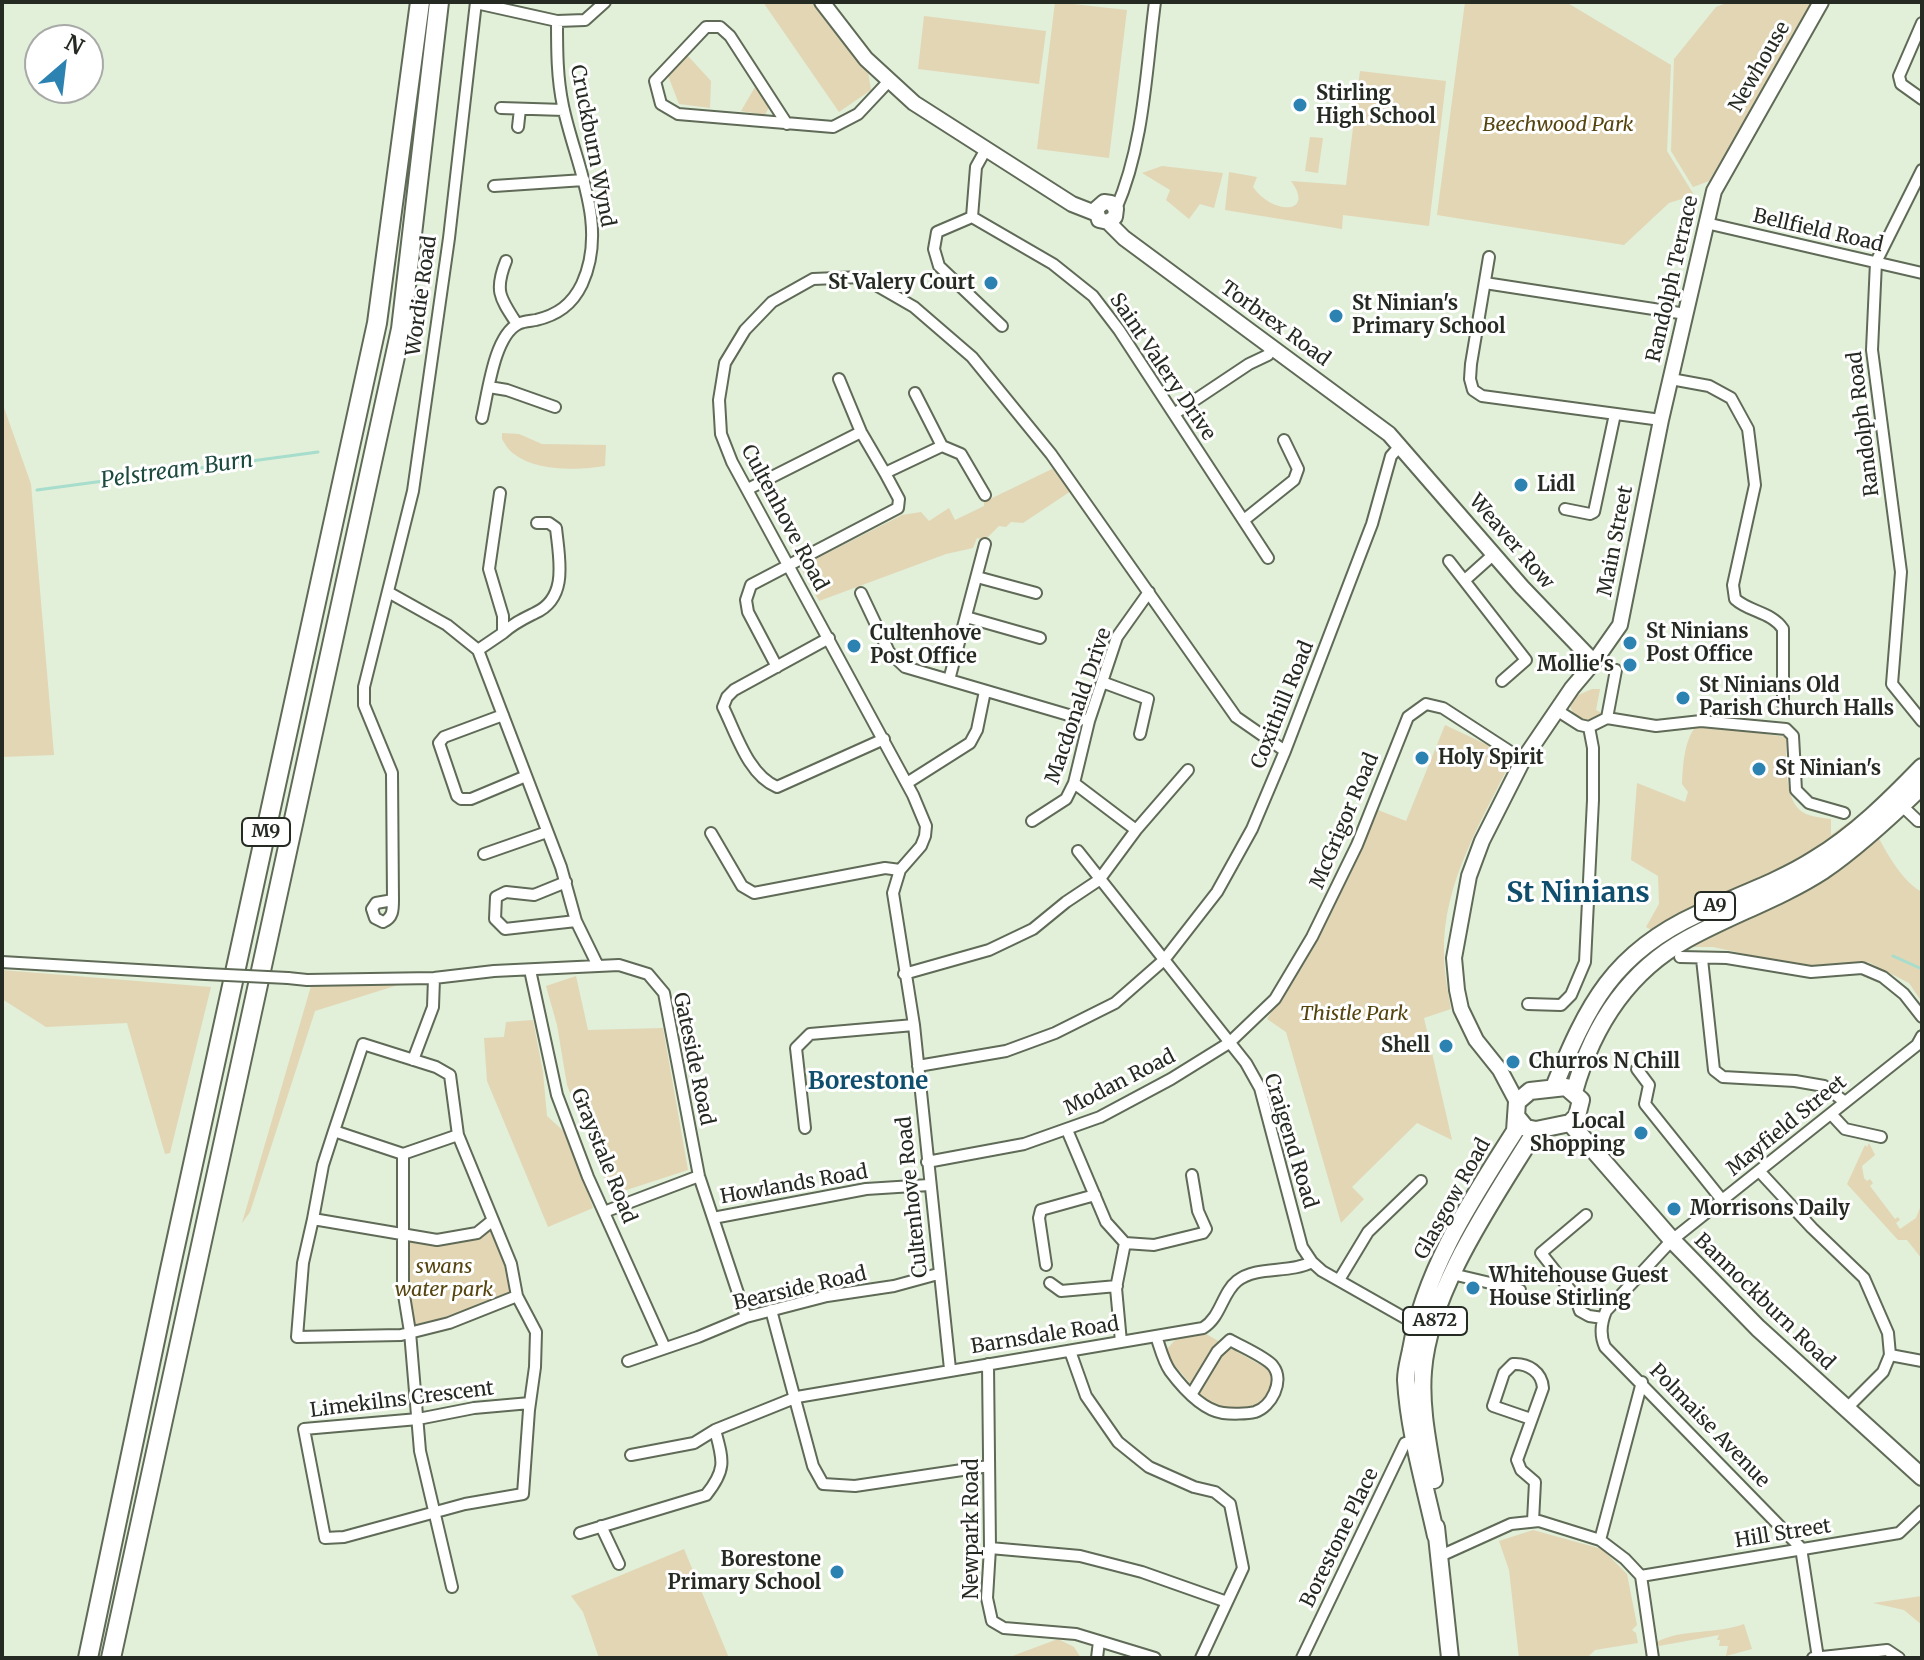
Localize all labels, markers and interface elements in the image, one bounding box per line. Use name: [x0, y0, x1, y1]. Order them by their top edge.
street label: Newhouse: [1725, 18, 1795, 116]
north arrow: [24, 24, 104, 104]
text: N: [60, 28, 89, 61]
street label: Cruckburn Wynd: [565, 63, 619, 229]
place label: Stirling High School: [1316, 82, 1436, 129]
marker: Stirling High School: [1291, 96, 1309, 114]
park label: Beechwood Park: [1483, 113, 1633, 137]
street label: Randolph Terrace: [1642, 193, 1704, 365]
street label: Bellfield Road: [1751, 204, 1885, 258]
street label: Wordie Road: [402, 234, 442, 358]
place label: St Valery Court: [828, 271, 975, 295]
marker: St Valery Court: [982, 274, 1000, 292]
street label: Torbrex Road: [1216, 276, 1334, 372]
street label: Saint Valery Drive: [1104, 289, 1220, 445]
place label: St Ninian's Primary School: [1352, 292, 1505, 339]
marker: St Ninian's Primary School: [1327, 307, 1345, 325]
street label: Randolph Road: [1843, 350, 1885, 498]
street label: Cultenhove Road: [735, 441, 833, 595]
water label: Pelstream Burn: [99, 447, 255, 495]
place label: Lidl: [1537, 473, 1575, 497]
marker: Lidl: [1512, 476, 1530, 494]
street label: Main Street: [1594, 484, 1638, 598]
street label: Weaver Row: [1463, 490, 1559, 594]
place label: St Ninians Post Office: [1646, 620, 1753, 667]
place label: Cultenhove Post Office: [870, 622, 981, 669]
street label: Macdonald Drive: [1041, 625, 1117, 787]
marker: St Ninians Post Office: [1621, 634, 1639, 652]
marker: Cultenhove Post Office: [845, 637, 863, 655]
street label: Coxithill Road: [1247, 638, 1319, 772]
place label: Mollie's: [1537, 653, 1614, 677]
marker: Mollie's: [1621, 656, 1639, 674]
place label: St Ninians Old Parish Church Halls: [1699, 674, 1894, 721]
marker: St Ninians Old Parish Church Halls: [1674, 689, 1692, 707]
place label: Holy Spirit: [1438, 746, 1544, 770]
marker: Holy Spirit: [1413, 749, 1431, 767]
street label: McGrigor Road: [1306, 750, 1384, 892]
place label: St Ninian's: [1775, 757, 1881, 781]
marker: St Ninian's: [1750, 760, 1768, 778]
road number: M9: [242, 818, 290, 846]
district label: St Ninians: [1506, 877, 1650, 911]
road number: A9: [1695, 892, 1735, 920]
street label: Gateside Road: [667, 990, 719, 1128]
park label: Thistle Park: [1300, 1002, 1408, 1026]
place label: Shell: [1381, 1034, 1430, 1058]
marker: Shell: [1437, 1037, 1455, 1055]
street label: Modan Road: [1061, 1045, 1179, 1121]
place label: Churros N Chill: [1529, 1050, 1680, 1074]
marker: Churros N Chill: [1504, 1053, 1522, 1071]
district label: Borestone: [808, 1068, 928, 1096]
street label: Craigend Road: [1258, 1071, 1322, 1211]
street label: Mayfield Street: [1722, 1071, 1852, 1181]
street label: Graystale Road: [565, 1085, 641, 1227]
place label: Local Shopping: [1530, 1110, 1625, 1157]
street label: Cultenhove Road: [893, 1115, 933, 1279]
marker: Local Shopping: [1632, 1124, 1650, 1142]
street label: Glasgow Road: [1410, 1134, 1496, 1264]
street label: Howlands Road: [718, 1160, 870, 1210]
place label: Morrisons Daily: [1690, 1197, 1850, 1221]
marker: Morrisons Daily: [1665, 1200, 1683, 1218]
street label: Bannockburn Road: [1689, 1229, 1839, 1375]
park label: swans water park: [395, 1255, 493, 1302]
street label: Bearside Road: [731, 1262, 869, 1316]
place label: Whitehouse Guest House Stirling: [1489, 1264, 1668, 1311]
marker: Whitehouse Guest House Stirling: [1464, 1279, 1482, 1297]
road number: A872: [1403, 1307, 1467, 1335]
street label: Barnsdale Road: [969, 1312, 1121, 1360]
street label: Polmaise Avenue: [1644, 1359, 1774, 1493]
street label: Limekilns Crescent: [309, 1377, 495, 1423]
street label: Newpark Road: [960, 1458, 984, 1600]
street label: Borestone Place: [1296, 1464, 1384, 1612]
street label: Hill Street: [1733, 1515, 1833, 1553]
place label: Borestone Primary School: [668, 1548, 821, 1595]
marker: Borestone Primary School: [828, 1563, 846, 1581]

